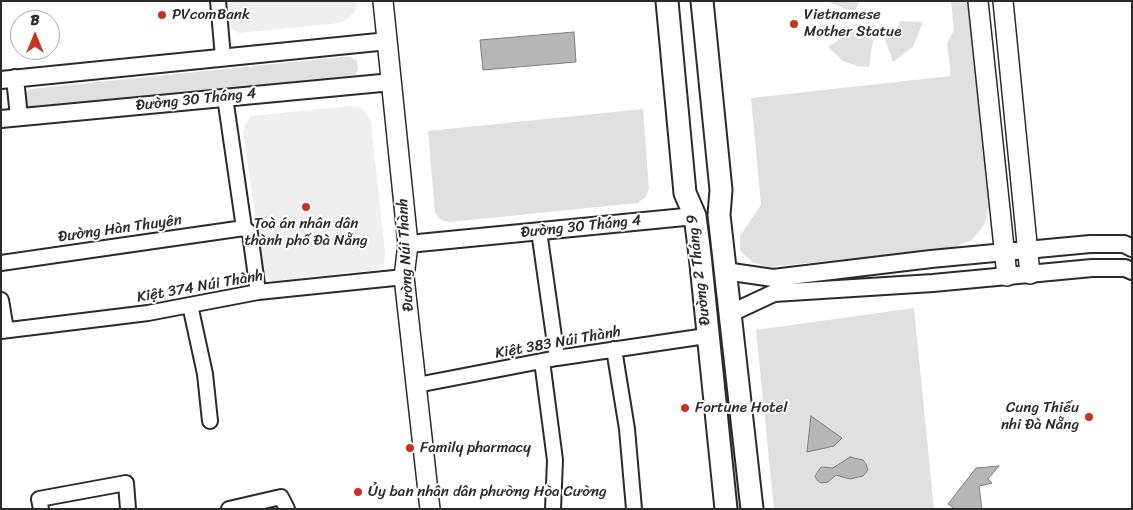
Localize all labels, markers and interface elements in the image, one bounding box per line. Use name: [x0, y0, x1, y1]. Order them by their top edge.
place label: PVcomBank: [172, 6, 250, 24]
place label: Vietnamese Mother Statue: [804, 6, 901, 41]
text: B: [31, 8, 39, 33]
marker: PVcomBank: [156, 9, 168, 21]
north arrow: [10, 10, 60, 60]
marker: Vietnamese Mother Statue: [788, 18, 800, 30]
street label: Đường 30 Tháng 4: [135, 85, 257, 115]
street label: Đường Núi Thành: [394, 198, 418, 312]
marker: Toà án nhân dân thành phố Đà Nẵng: [300, 201, 312, 213]
street label: Đường Hàn Thuyên: [57, 211, 183, 247]
street label: Đường 30 Tháng 4: [520, 212, 642, 242]
street label: Đường 2 Tháng 9: [683, 213, 715, 327]
place label: Toà án nhân dân thành phố Đà Nẵng: [244, 215, 368, 250]
street label: Kiệt 374 Núi Thành: [136, 267, 264, 307]
street label: Kiệt 383 Núi Thành: [494, 323, 622, 363]
place label: Fortune Hotel: [695, 399, 788, 417]
place label: Cung Thiếu nhi Đà Nẵng: [1001, 399, 1079, 434]
marker: Fortune Hotel: [679, 402, 691, 414]
marker: Cung Thiếu nhi Đà Nẵng: [1083, 411, 1095, 423]
place label: Family pharmacy: [420, 439, 531, 457]
marker: Family pharmacy: [404, 442, 416, 454]
place label: Ủy ban nhân dân phường Hòa Cường: [368, 483, 607, 501]
marker: Ủy ban nhân dân phường Hòa Cường: [352, 486, 364, 498]

